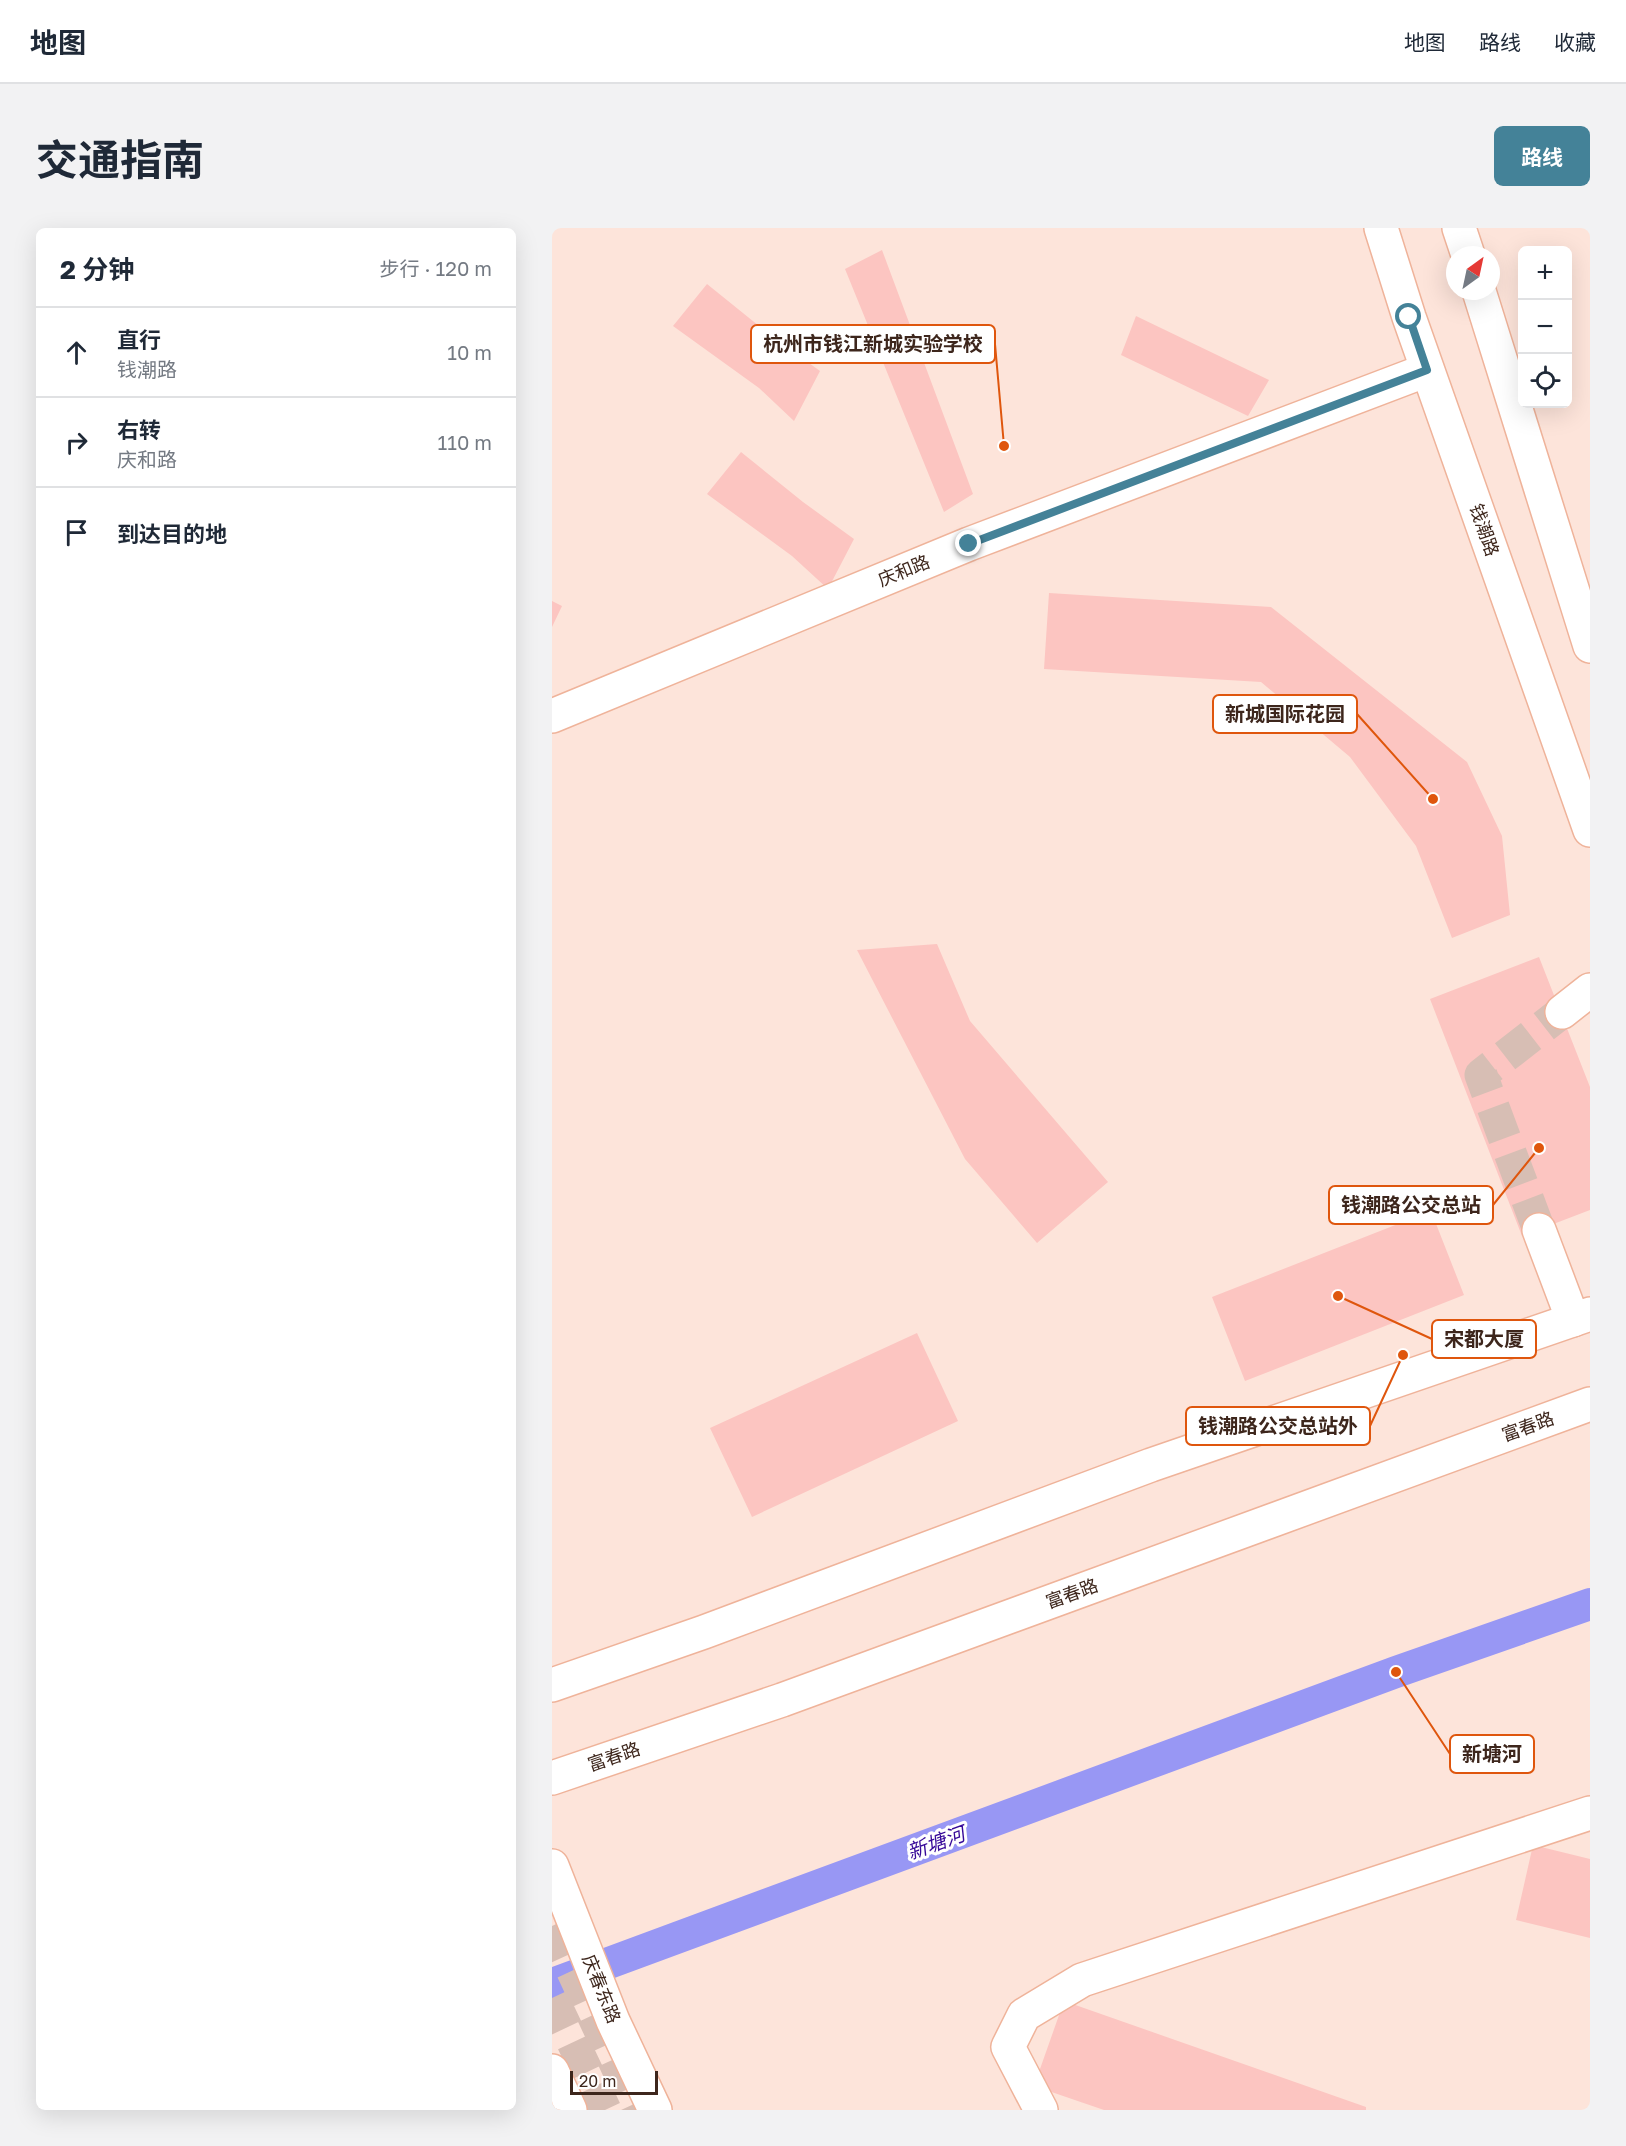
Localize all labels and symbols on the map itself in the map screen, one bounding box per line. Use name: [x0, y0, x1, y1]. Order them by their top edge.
north arrow: [1446, 246, 1500, 300]
route start: [1395, 303, 1421, 329]
callout: 杭州市钱江新城实验学校: [751, 325, 995, 363]
text: 杭州市钱江新城实验学校: [763, 331, 983, 355]
street label: 钱潮路: [1466, 501, 1504, 559]
route end: [955, 530, 981, 556]
street label: 庆和路: [874, 550, 933, 590]
callout: 新城国际花园: [1213, 695, 1357, 733]
text: 新城国际花园: [1225, 701, 1345, 725]
callout: 钱潮路公交总站: [1329, 1186, 1493, 1224]
text: 钱潮路公交总站: [1341, 1192, 1481, 1216]
callout: 宋都大厦: [1432, 1320, 1536, 1358]
text: 宋都大厦: [1444, 1326, 1524, 1350]
street label: 富春路: [1499, 1406, 1557, 1446]
callout: 钱潮路公交总站外: [1186, 1407, 1370, 1445]
text: 钱潮路公交总站外: [1198, 1413, 1358, 1437]
street label: 富春路: [1043, 1573, 1101, 1613]
callout: 新塘河: [1450, 1735, 1534, 1773]
street label: 富春路: [585, 1737, 643, 1775]
text: 新塘河: [1462, 1741, 1522, 1765]
water label: 新塘河: [903, 1819, 972, 1864]
street label: 庆春东路: [578, 1951, 626, 2026]
scale bar: [570, 2068, 658, 2096]

